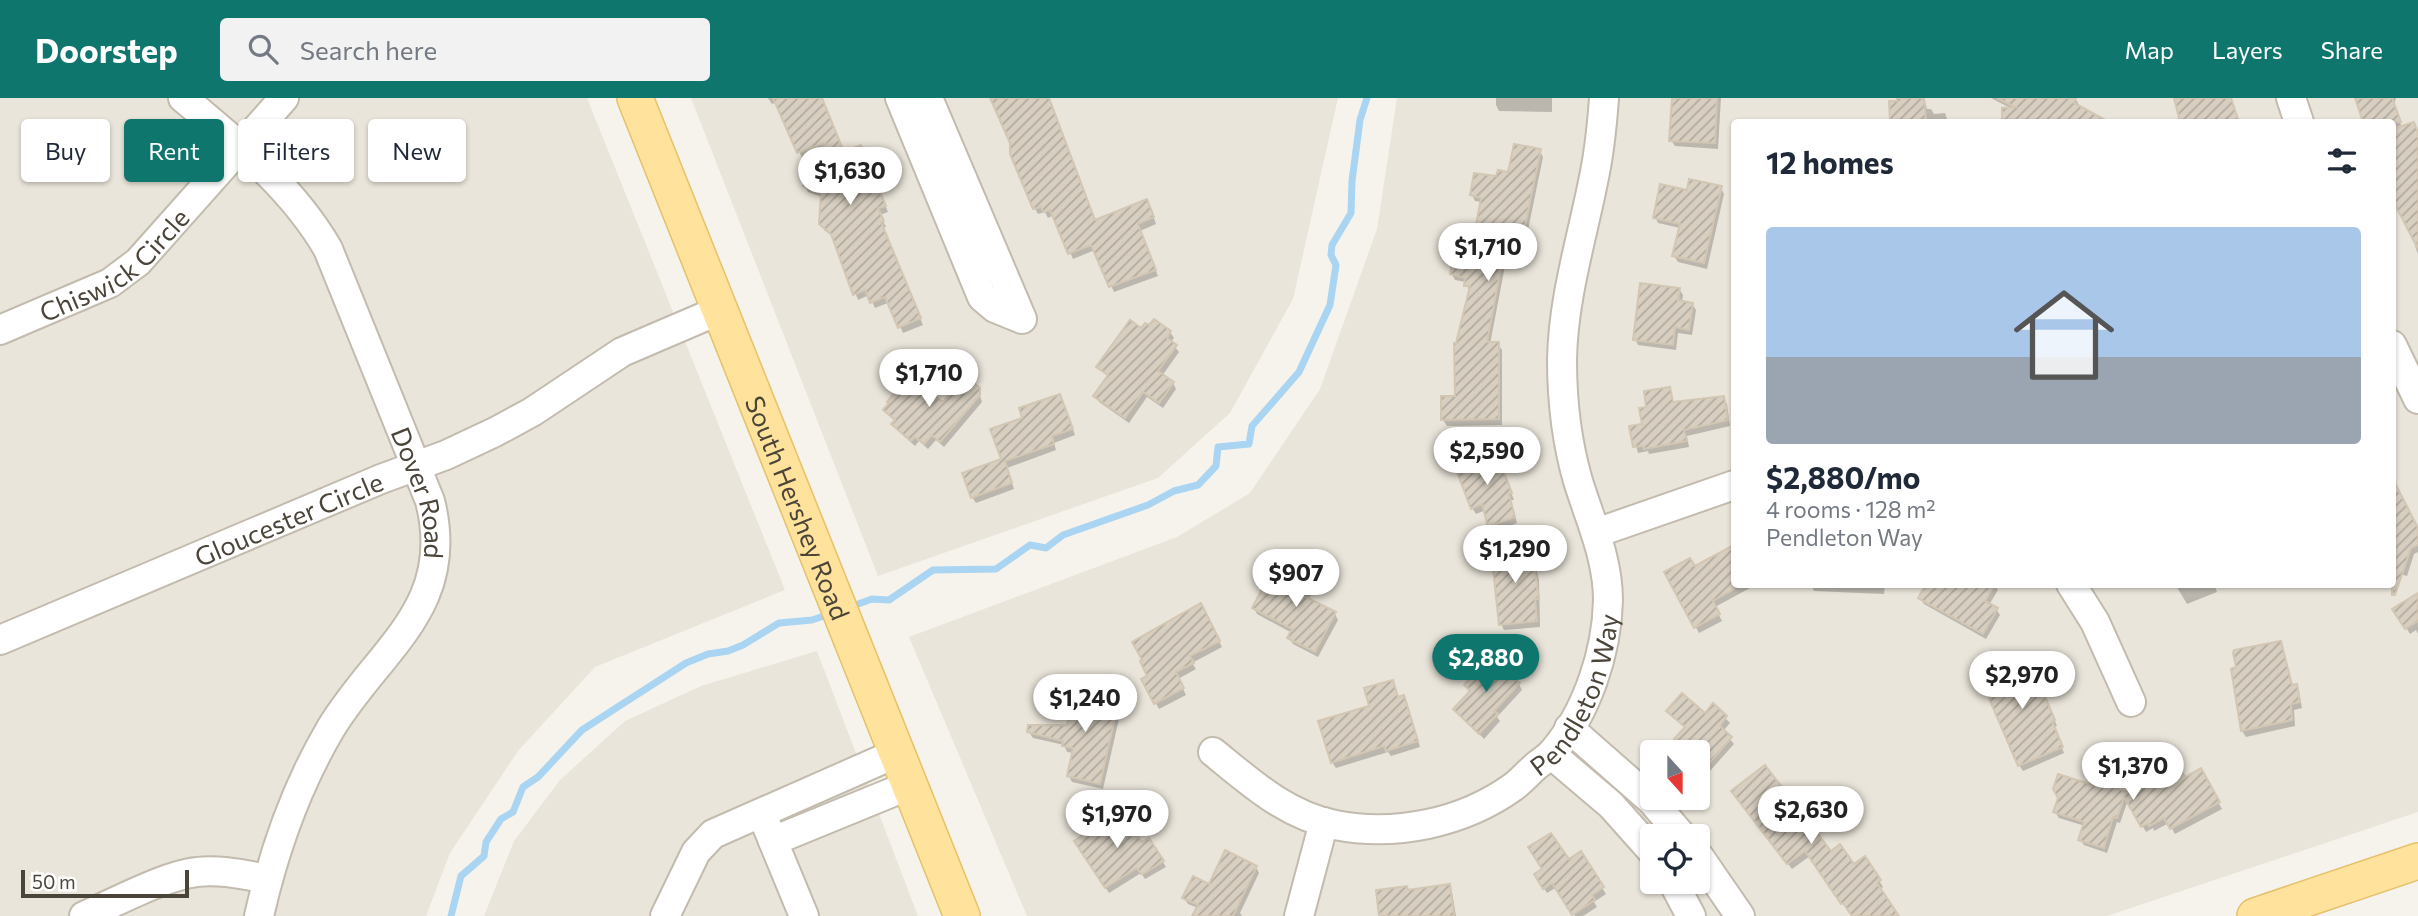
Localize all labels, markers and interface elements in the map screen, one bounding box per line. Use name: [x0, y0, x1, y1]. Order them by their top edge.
search box: [220, 18, 710, 81]
text: Doorstep: [35, 29, 178, 70]
icon: search: [244, 30, 282, 68]
text: Search here: [300, 34, 437, 65]
text: Map: [2125, 35, 2174, 64]
text: Layers: [2212, 35, 2283, 64]
text: Share: [2321, 35, 2383, 64]
chip: Buy: [21, 119, 110, 182]
chip: Rent: [124, 119, 224, 182]
chip: Filters: [238, 119, 354, 182]
chip: New: [368, 119, 466, 182]
icon: filters: [2323, 142, 2361, 180]
text: 12 homes: [1766, 143, 1894, 180]
pin: $1,630: [793, 148, 907, 207]
text: $1,630: [814, 156, 886, 184]
street label: Chiswick Circle: [34, 201, 194, 327]
pin: $1,710: [1431, 223, 1545, 283]
text: $1,710: [1454, 232, 1522, 260]
icon: home: [2001, 272, 2127, 398]
pin: $1,710: [872, 350, 986, 409]
text: $1,710: [895, 358, 963, 386]
street label: South Hershey Road: [740, 391, 857, 624]
street label: Dover Road: [386, 422, 451, 560]
pin: $2,590: [1430, 428, 1544, 487]
text: $2,590: [1450, 436, 1524, 464]
text: $2,880/mo: [1766, 458, 1921, 495]
street label: Gloucester Circle: [190, 465, 387, 572]
text: 4 rooms · 128 m²: [1766, 495, 1935, 523]
text: Pendleton Way: [1766, 523, 1923, 551]
pin: $1,290: [1458, 526, 1572, 585]
text: $1,290: [1479, 534, 1551, 562]
pin: $907: [1255, 550, 1337, 609]
text: $907: [1268, 558, 1324, 586]
street label: Pendleton Way: [1523, 612, 1623, 781]
pin: $2,880: [1429, 634, 1543, 694]
text: $2,880: [1448, 643, 1524, 671]
pin: $2,970: [1965, 652, 2079, 711]
text: $2,970: [1985, 660, 2059, 688]
pin: $1,240: [1028, 674, 1142, 734]
text: $1,240: [1049, 683, 1121, 711]
north arrow: [1640, 740, 1710, 810]
map controls: [1640, 740, 1710, 894]
pin: $1,370: [2076, 742, 2190, 802]
text: $1,370: [2098, 751, 2168, 779]
pin: $2,630: [1754, 786, 1868, 846]
pin: $1,970: [1060, 790, 1174, 850]
text: $2,630: [1774, 795, 1848, 823]
text: $1,970: [1082, 799, 1152, 827]
button: locate: [1640, 824, 1710, 894]
scale bar: [21, 867, 189, 899]
text: 50 m: [32, 870, 76, 893]

